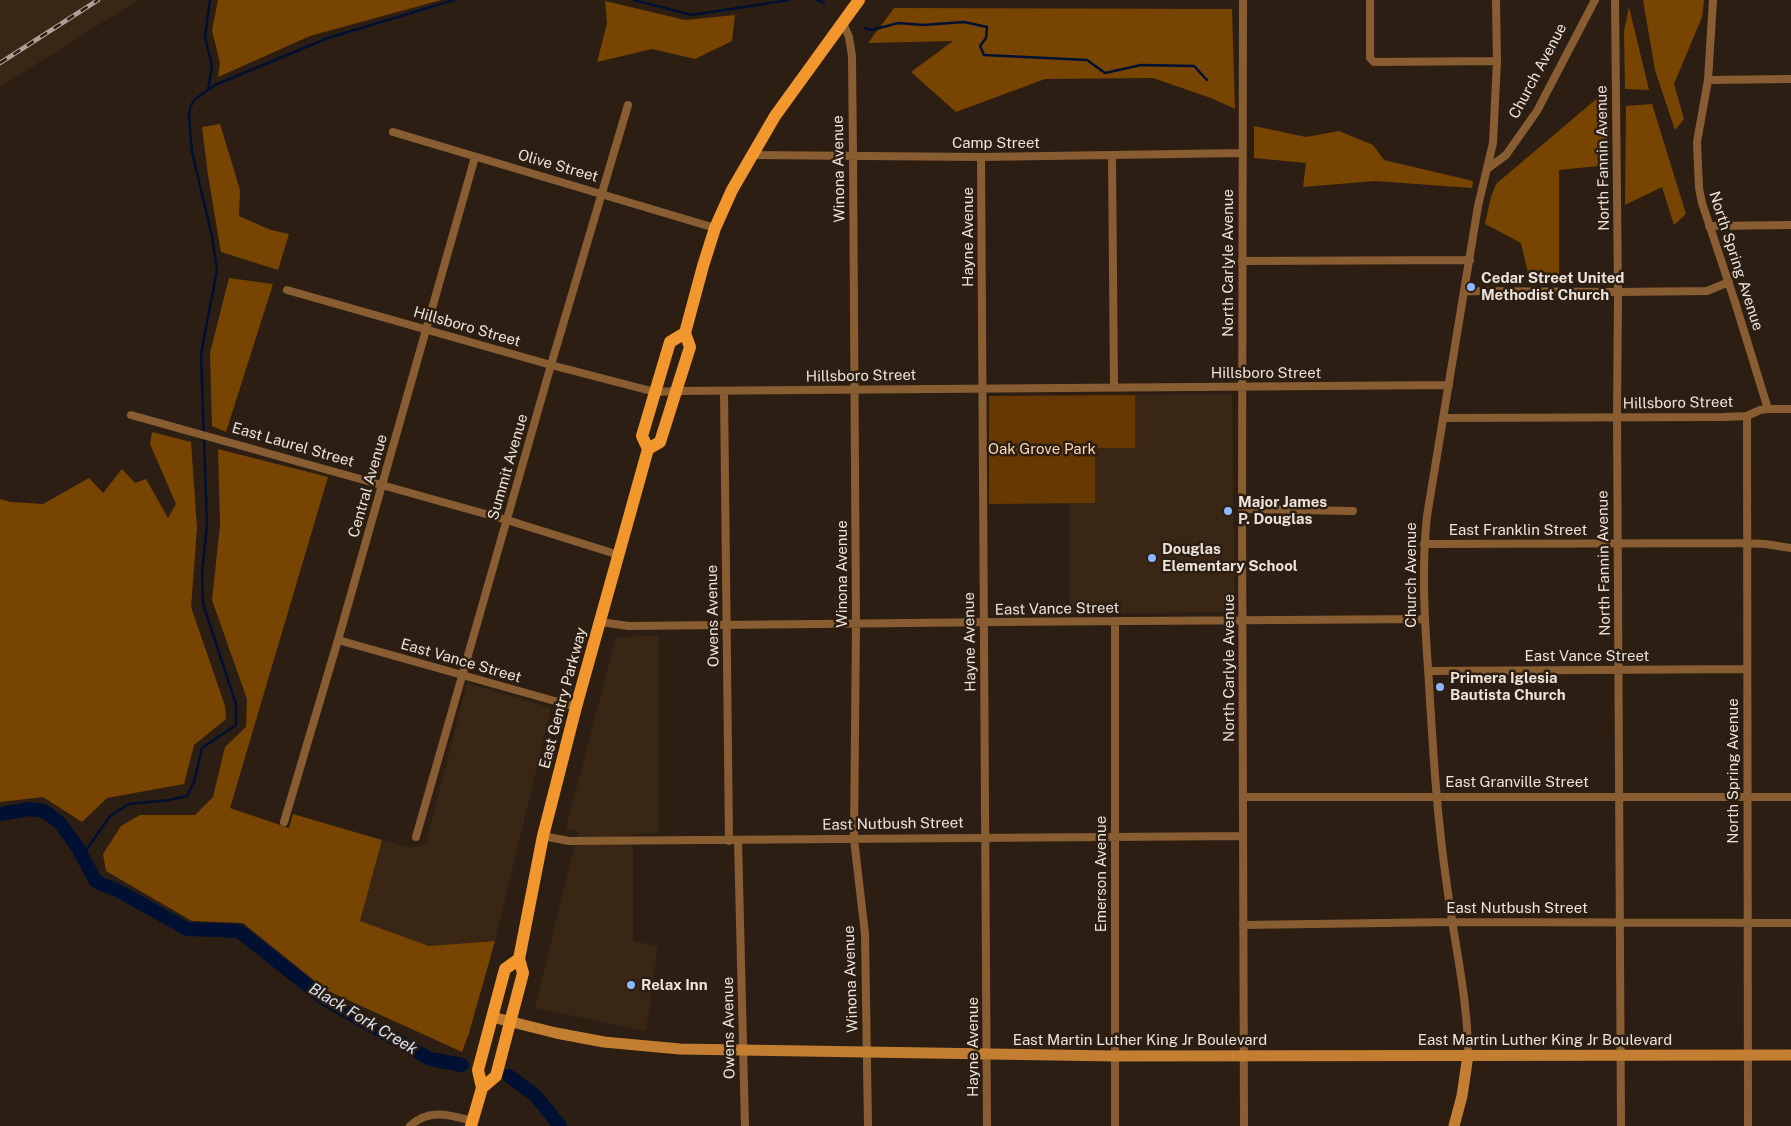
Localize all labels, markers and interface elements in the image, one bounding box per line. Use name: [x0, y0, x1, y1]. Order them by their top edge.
street label: Church Avenue: [1505, 20, 1571, 122]
street label: North Fannin Avenue: [1593, 85, 1613, 231]
street label: Winona Avenue: [829, 115, 849, 223]
street label: Camp Street: [952, 134, 1040, 152]
street label: Olive Street: [516, 146, 600, 186]
street label: Hayne Avenue: [959, 187, 977, 287]
street label: North Carlyle Avenue: [1219, 189, 1237, 337]
street label: North Spring Avenue: [1705, 189, 1767, 333]
place label: Cedar Street United Methodist Church: [1481, 269, 1624, 304]
marker: Cedar Street United Methodist Church: [1465, 281, 1477, 293]
street label: Hillsboro Street: [411, 303, 523, 351]
street label: Hillsboro Street: [1211, 364, 1321, 382]
street label: Hillsboro Street: [806, 366, 916, 386]
street label: Hillsboro Street: [1623, 393, 1733, 413]
street label: Summit Avenue: [484, 412, 532, 522]
street label: East Laurel Street: [230, 419, 356, 471]
street label: Central Avenue: [345, 432, 391, 540]
park label: Oak Grove Park: [988, 440, 1096, 458]
street label: North Fannin Avenue: [1594, 490, 1614, 636]
place label: Major James P. Douglas: [1238, 493, 1327, 528]
marker: Major James P. Douglas: [1222, 505, 1234, 517]
street label: Winona Avenue: [833, 520, 851, 628]
street label: East Franklin Street: [1449, 521, 1587, 539]
street label: Church Avenue: [1402, 522, 1420, 628]
place label: Douglas Elementary School: [1162, 540, 1298, 575]
marker: Douglas Elementary School: [1146, 552, 1158, 564]
street label: Owens Avenue: [703, 565, 723, 667]
street label: Hayne Avenue: [960, 592, 980, 692]
street label: North Carlyle Avenue: [1220, 594, 1238, 742]
street label: East Vance Street: [994, 599, 1120, 619]
street label: East Gentry Parkway: [535, 625, 591, 771]
street label: East Vance Street: [399, 635, 523, 687]
street label: East Vance Street: [1525, 647, 1649, 665]
place label: Primera Iglesia Bautista Church: [1450, 669, 1566, 704]
marker: Primera Iglesia Bautista Church: [1434, 681, 1446, 693]
street label: North Spring Avenue: [1724, 698, 1742, 844]
street label: East Granville Street: [1445, 773, 1589, 791]
street label: East Nutbush Street: [822, 814, 964, 834]
street label: Emerson Avenue: [1092, 816, 1110, 932]
street label: East Nutbush Street: [1446, 899, 1588, 917]
street label: Winona Avenue: [840, 925, 862, 1033]
place label: Relax Inn: [641, 976, 708, 994]
street label: Owens Avenue: [719, 977, 739, 1079]
water label: Black Fork Creek: [305, 979, 421, 1059]
marker: Relax Inn: [625, 979, 637, 991]
street label: Hayne Avenue: [964, 997, 982, 1097]
street label: East Martin Luther King Jr Boulevard: [1013, 1031, 1267, 1049]
street label: East Martin Luther King Jr Boulevard: [1418, 1031, 1672, 1049]

